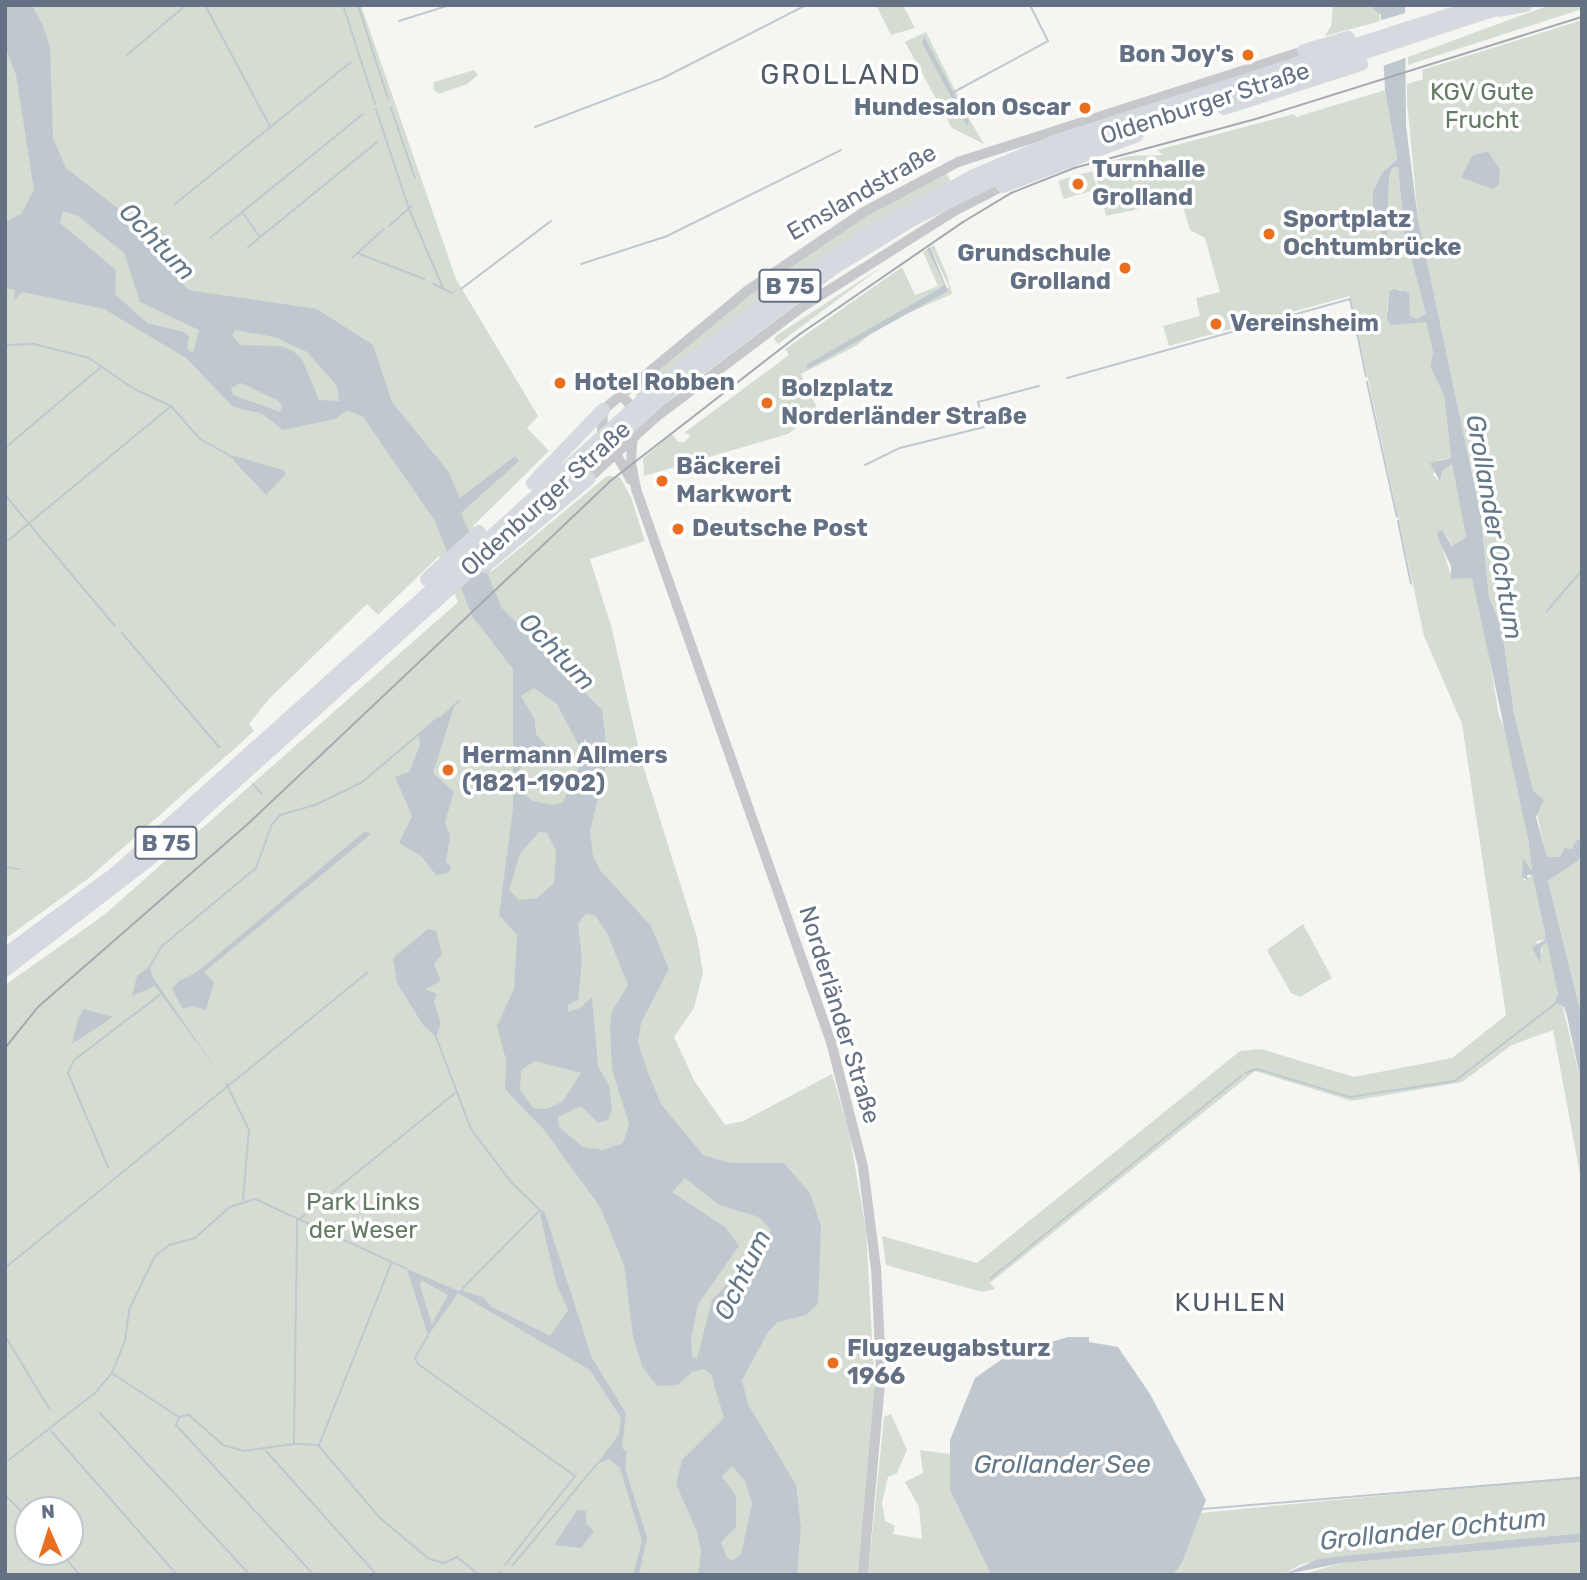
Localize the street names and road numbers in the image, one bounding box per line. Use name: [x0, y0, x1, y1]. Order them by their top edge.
street label: Oldenburger Straße: [1097, 57, 1313, 151]
street label: Emslandstraße: [782, 139, 942, 247]
road number: B 75: [757, 266, 823, 306]
street label: Oldenburger Straße: [455, 415, 637, 583]
road number: B 75: [133, 824, 199, 862]
street label: Norderländer Straße: [792, 902, 886, 1128]

